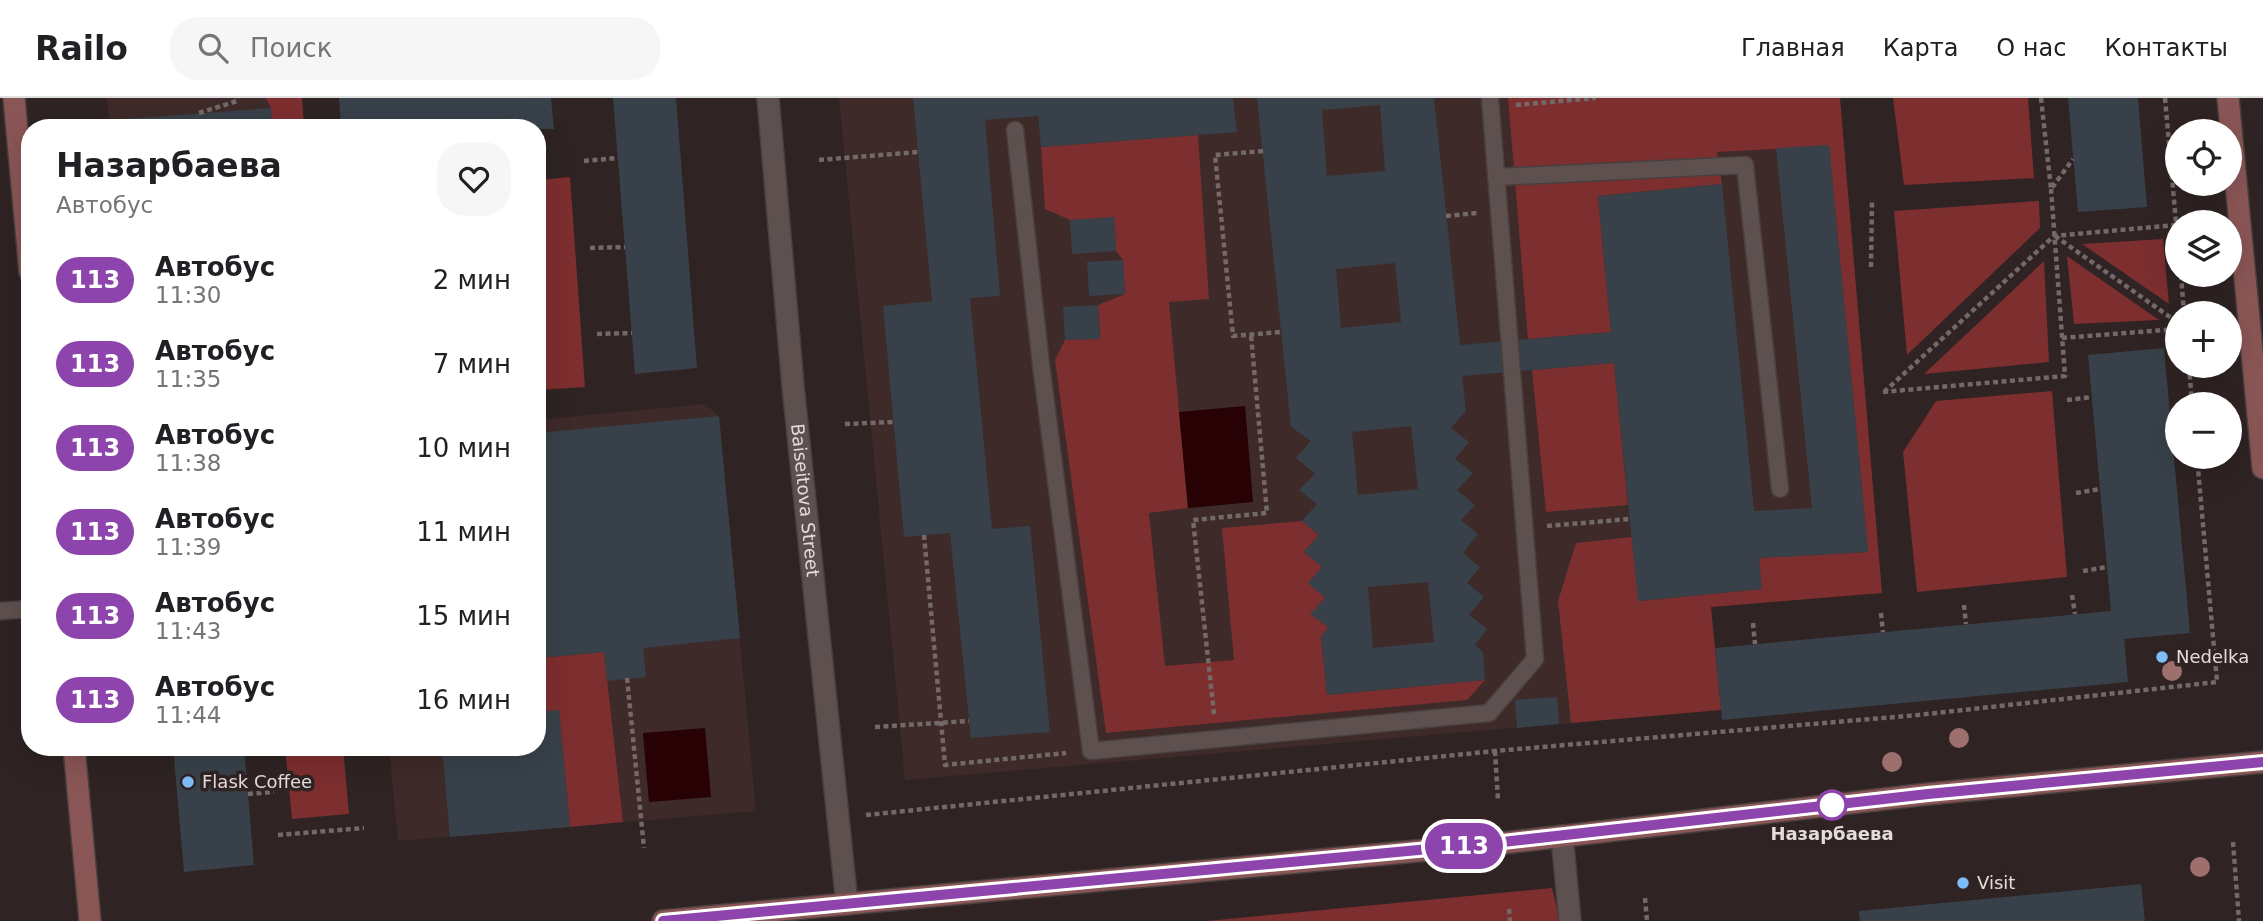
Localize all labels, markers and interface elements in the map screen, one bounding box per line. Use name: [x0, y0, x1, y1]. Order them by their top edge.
search box: [170, 17, 660, 80]
text: Railo: [35, 29, 128, 68]
icon: search: [194, 29, 232, 67]
text: Поиск: [250, 33, 332, 63]
text: Главная: [1741, 34, 1845, 62]
text: Карта: [1883, 34, 1958, 62]
text: О нас: [1996, 34, 2066, 62]
text: Контакты: [2104, 34, 2228, 62]
map controls: [2165, 119, 2242, 469]
button: locate: [2165, 119, 2242, 196]
button: heart: [437, 142, 511, 216]
text: Назарбаева: [56, 146, 282, 185]
text: Автобус: [56, 192, 153, 218]
button: layers: [2165, 210, 2242, 287]
text: Автобус: [155, 252, 275, 282]
text: 2 мин: [433, 265, 511, 295]
text: 113: [70, 266, 120, 294]
text: 11:30: [155, 282, 221, 308]
button: +: [2165, 301, 2242, 378]
text: Автобус: [155, 336, 275, 366]
text: 7 мин: [433, 349, 511, 379]
text: 113: [70, 350, 120, 378]
text: 11:35: [155, 366, 221, 392]
button: −: [2165, 392, 2242, 469]
text: Автобус: [155, 420, 275, 450]
street label: Baiseitova Street: [787, 423, 824, 578]
text: 10 мин: [416, 433, 511, 463]
text: 113: [70, 434, 120, 462]
text: 11:38: [155, 450, 221, 476]
text: Автобус: [155, 504, 275, 534]
text: 11 мин: [416, 517, 511, 547]
text: 113: [70, 518, 120, 546]
text: 11:39: [155, 534, 221, 560]
text: Автобус: [155, 588, 275, 618]
text: 15 мин: [416, 601, 511, 631]
text: 113: [70, 602, 120, 630]
text: 11:43: [155, 618, 221, 644]
place label: Nedelka: [2176, 646, 2249, 667]
marker: Nedelka: [2154, 649, 2170, 665]
text: Автобус: [155, 672, 275, 702]
text: 16 мин: [416, 685, 511, 715]
text: 113: [70, 686, 120, 714]
text: 11:44: [155, 702, 221, 728]
place label: Flask Coffee: [202, 771, 312, 792]
marker: Flask Coffee: [180, 774, 196, 790]
marker: Назарбаева: [1817, 790, 1847, 820]
line badge: 113: [1424, 823, 1504, 869]
place label: Назарбаева: [1770, 823, 1894, 844]
text: 113: [1439, 832, 1489, 860]
place label: Visit: [1977, 872, 2015, 893]
marker: Visit: [1955, 875, 1971, 891]

